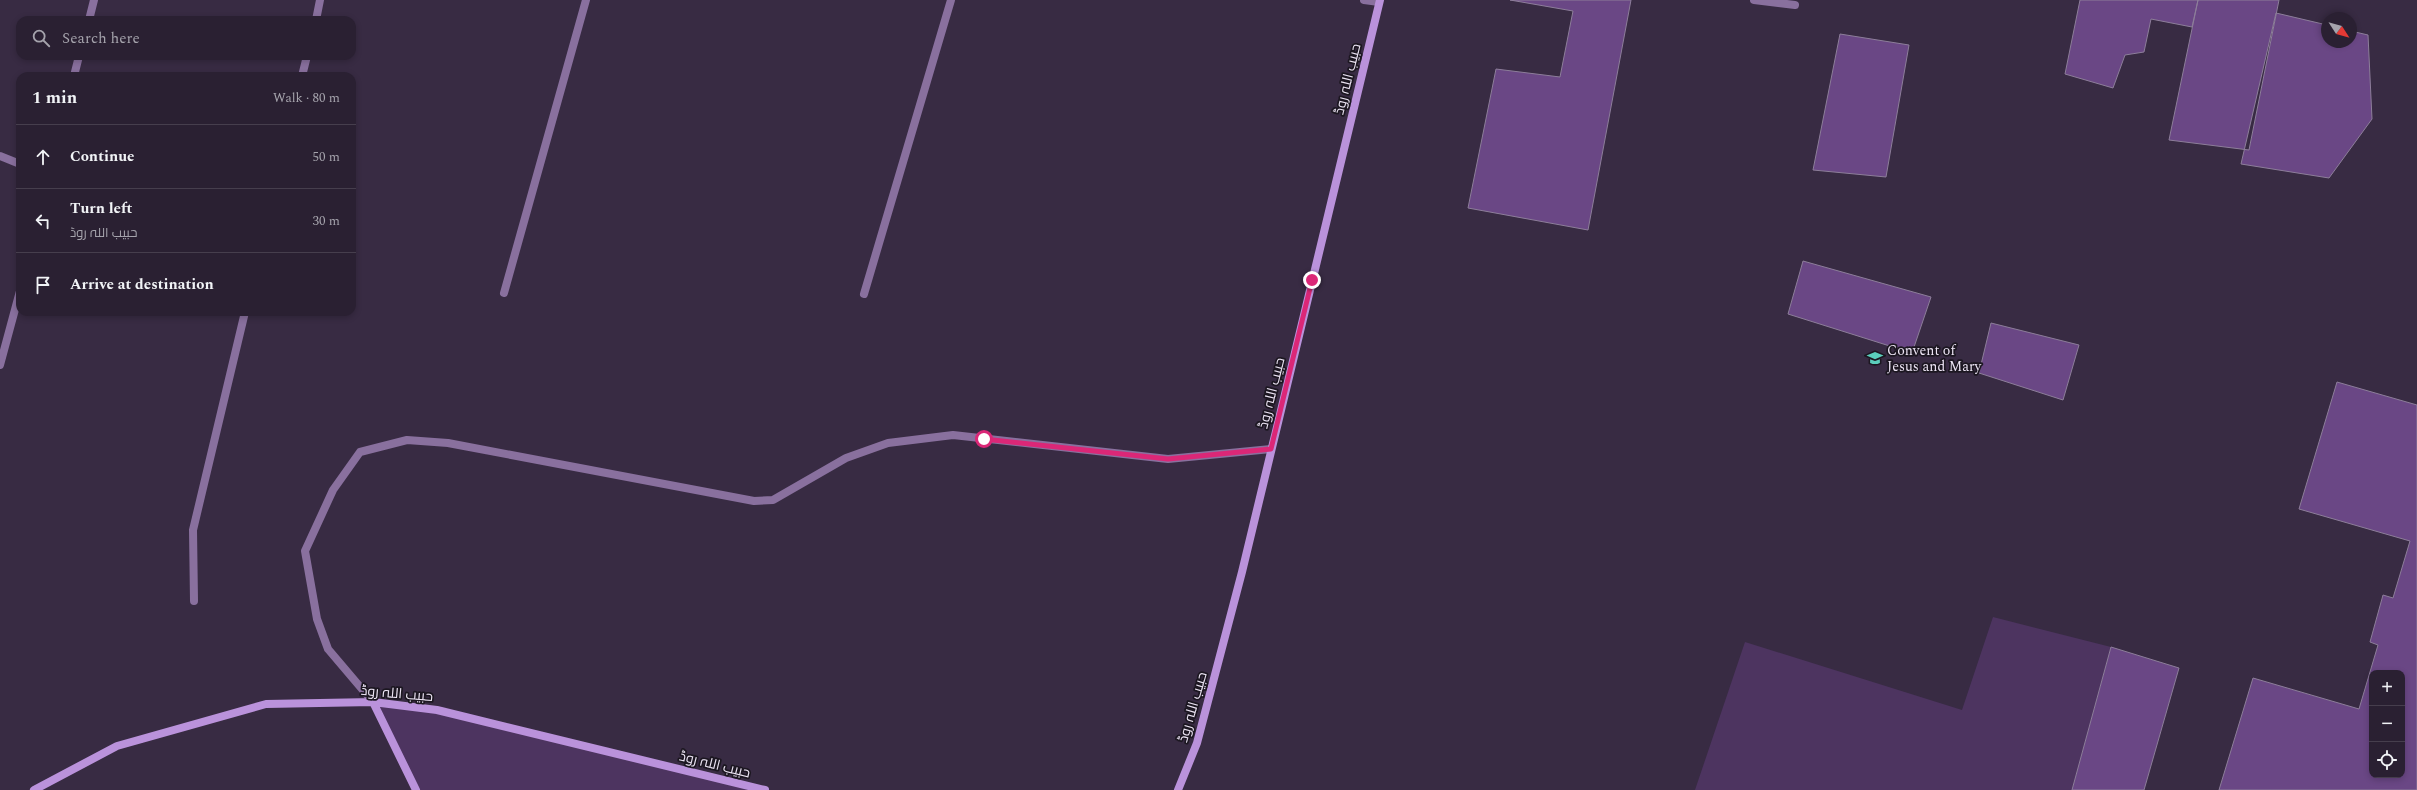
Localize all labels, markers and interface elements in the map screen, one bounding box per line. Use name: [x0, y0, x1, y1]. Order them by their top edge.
north arrow: [2321, 12, 2357, 48]
search box: [16, 16, 356, 60]
icon: search: [30, 27, 52, 49]
text: Search here: [62, 27, 140, 50]
street label: حبیب اللہ روڈ: [1329, 41, 1366, 117]
text: 1 min: [32, 85, 77, 111]
text: Walk · 80 m: [273, 88, 340, 108]
text: Continue: [70, 145, 135, 168]
icon: ahead: [32, 146, 54, 168]
text: 50 m: [313, 147, 340, 167]
text: Turn left: [70, 197, 132, 220]
icon: left: [32, 210, 54, 232]
text: 30 m: [313, 211, 340, 231]
text: حبیب اللہ روڈ: [70, 223, 137, 243]
route end: [1303, 271, 1321, 289]
text: Arrive at destination: [70, 273, 214, 296]
icon: arrive: [32, 274, 54, 296]
place label: Convent of Jesus and Mary: [1887, 340, 1983, 377]
school or university icon: Convent of Jesus and Mary: [1866, 349, 1884, 367]
street label: حبیب اللہ روڈ: [1253, 355, 1290, 431]
route start: [975, 430, 993, 448]
street label: حبیب اللہ روڈ: [1172, 669, 1213, 745]
map controls: [2369, 670, 2405, 778]
button: +: [2369, 670, 2405, 706]
street label: حبیب اللہ روڈ: [360, 680, 434, 707]
button: −: [2369, 706, 2405, 742]
button: locate: [2369, 742, 2405, 778]
street label: حبیب اللہ روڈ: [677, 746, 753, 783]

